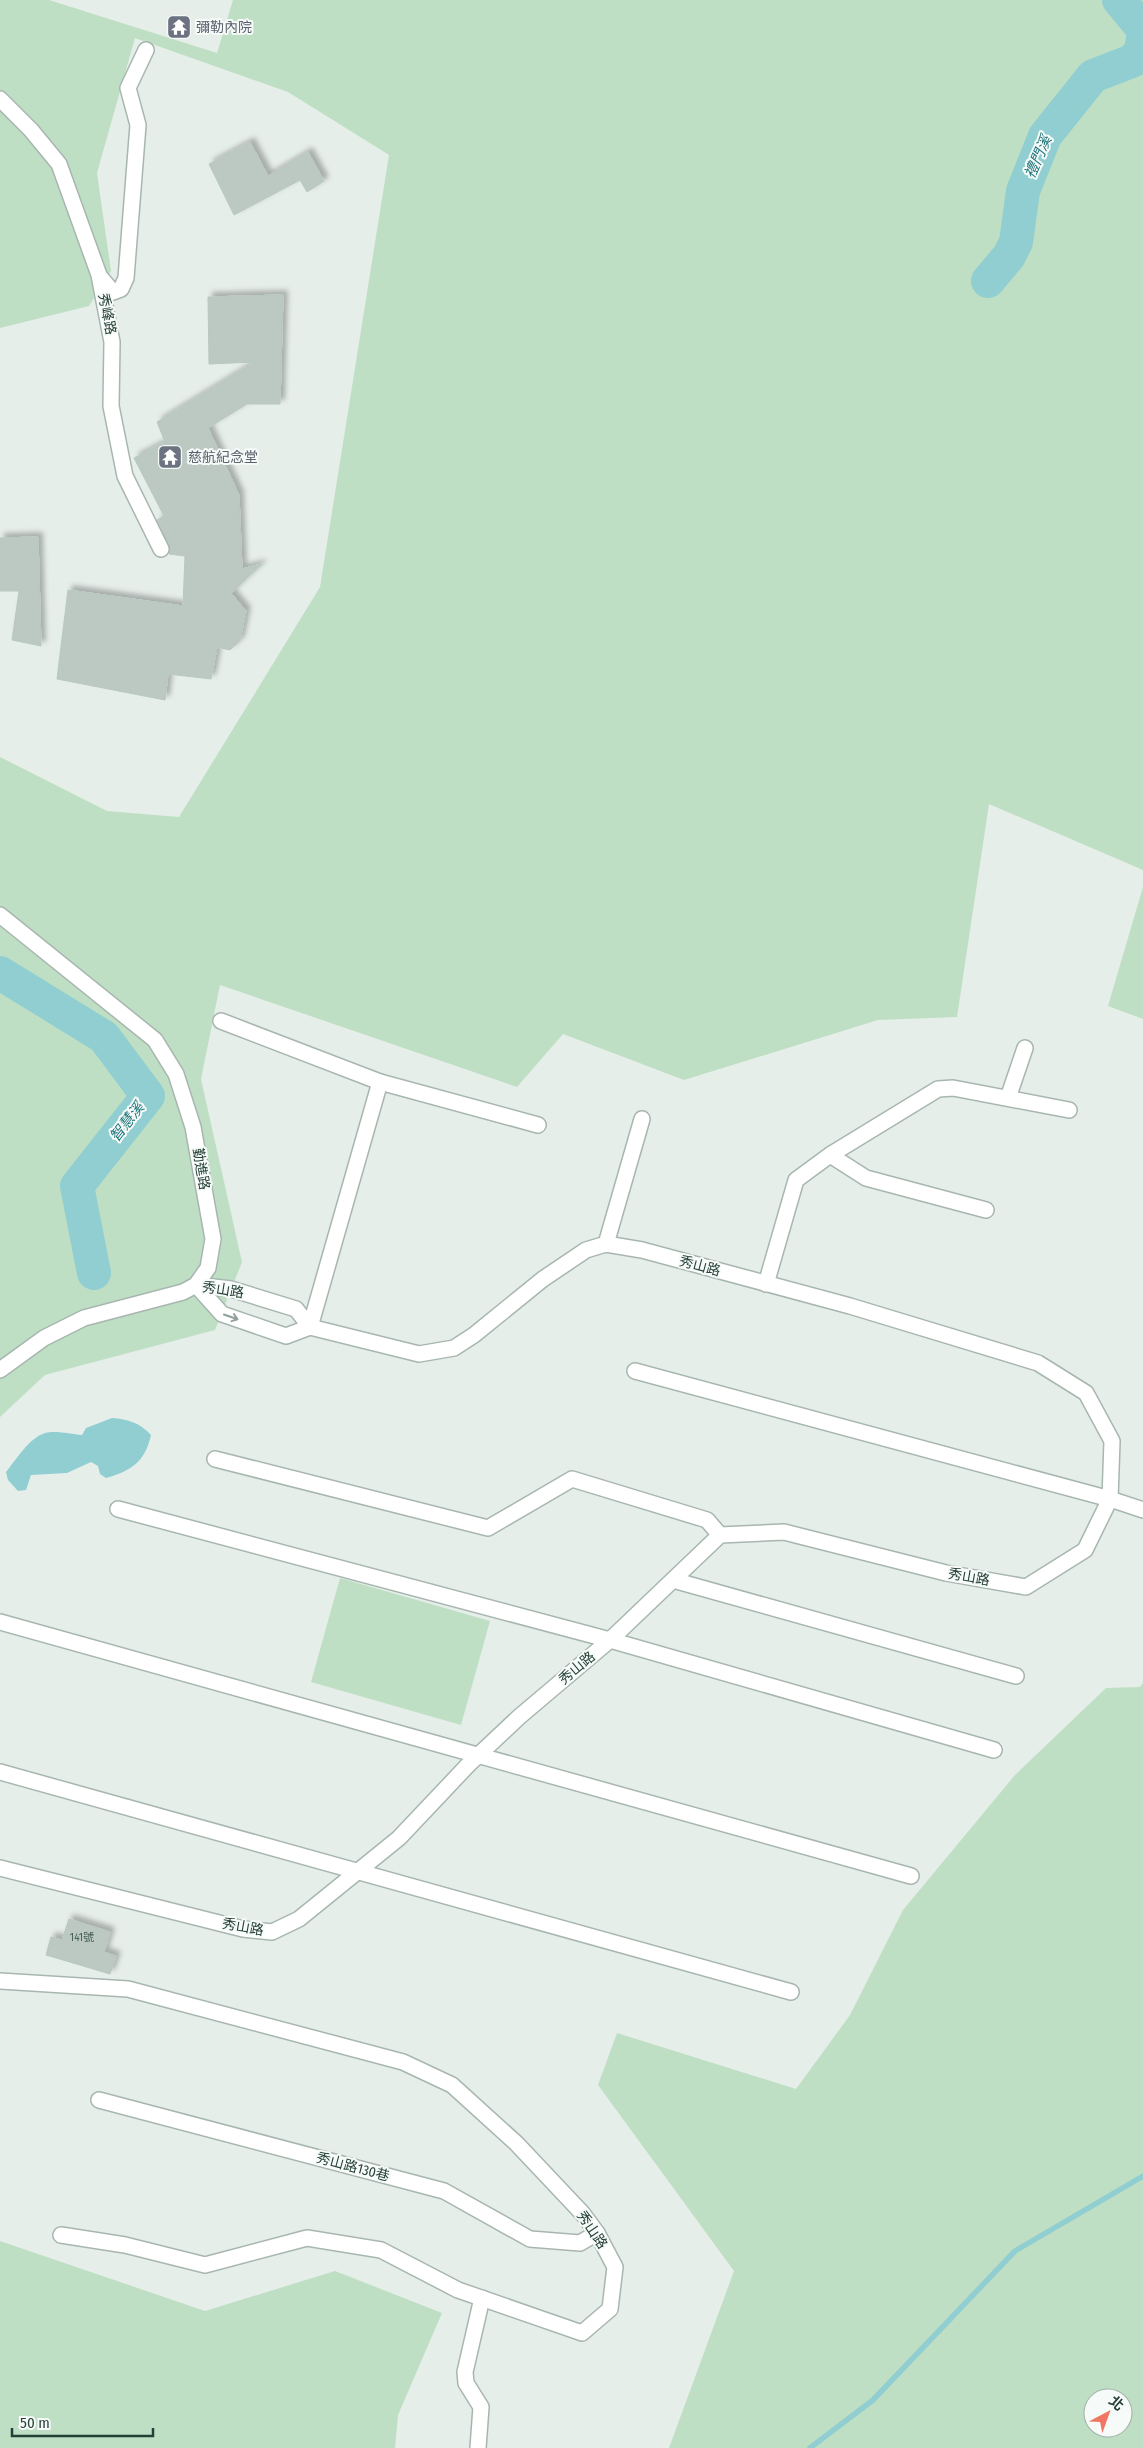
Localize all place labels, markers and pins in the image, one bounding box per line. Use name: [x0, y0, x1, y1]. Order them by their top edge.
temple icon: 彌勒內院: [166, 14, 192, 40]
place label: 彌勒內院: [196, 19, 252, 36]
temple icon: 慈航紀念堂: [157, 444, 183, 470]
place label: 慈航紀念堂: [188, 449, 258, 466]

